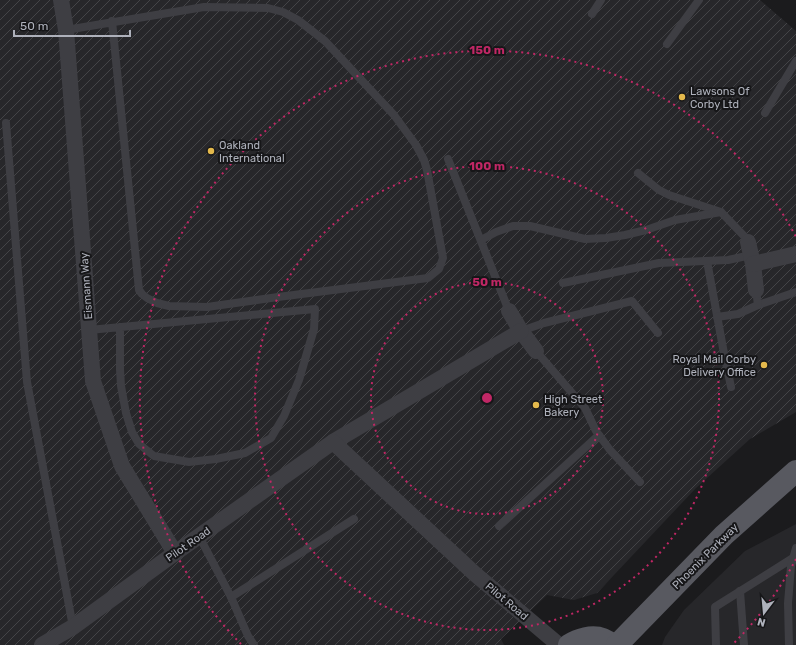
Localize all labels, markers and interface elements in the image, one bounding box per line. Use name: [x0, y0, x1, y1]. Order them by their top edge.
scale bar: [14, 12, 130, 38]
text: 50 m: [20, 19, 48, 33]
text: 150 m: [469, 43, 505, 57]
place label: Lawsons Of Corby Ltd: [690, 85, 750, 111]
marker: Lawsons Of Corby Ltd: [677, 92, 687, 102]
place label: Oakland International: [219, 139, 285, 165]
marker: Oakland International: [206, 146, 216, 156]
text: 100 m: [469, 159, 505, 173]
street label: Eismann Way: [78, 252, 95, 320]
text: 50 m: [472, 275, 502, 289]
place label: Royal Mail Corby Delivery Office: [672, 353, 756, 379]
marker: Royal Mail Corby Delivery Office: [759, 360, 769, 370]
centre of rings: [480, 391, 494, 405]
place label: High Street Bakery: [544, 393, 603, 419]
marker: High Street Bakery: [531, 400, 541, 410]
street label: Phoenix Parkway: [670, 521, 741, 592]
street label: Pilot Road: [163, 524, 213, 565]
street label: Pilot Road: [483, 580, 531, 623]
north arrow: [744, 593, 784, 633]
text: N: [756, 615, 767, 629]

